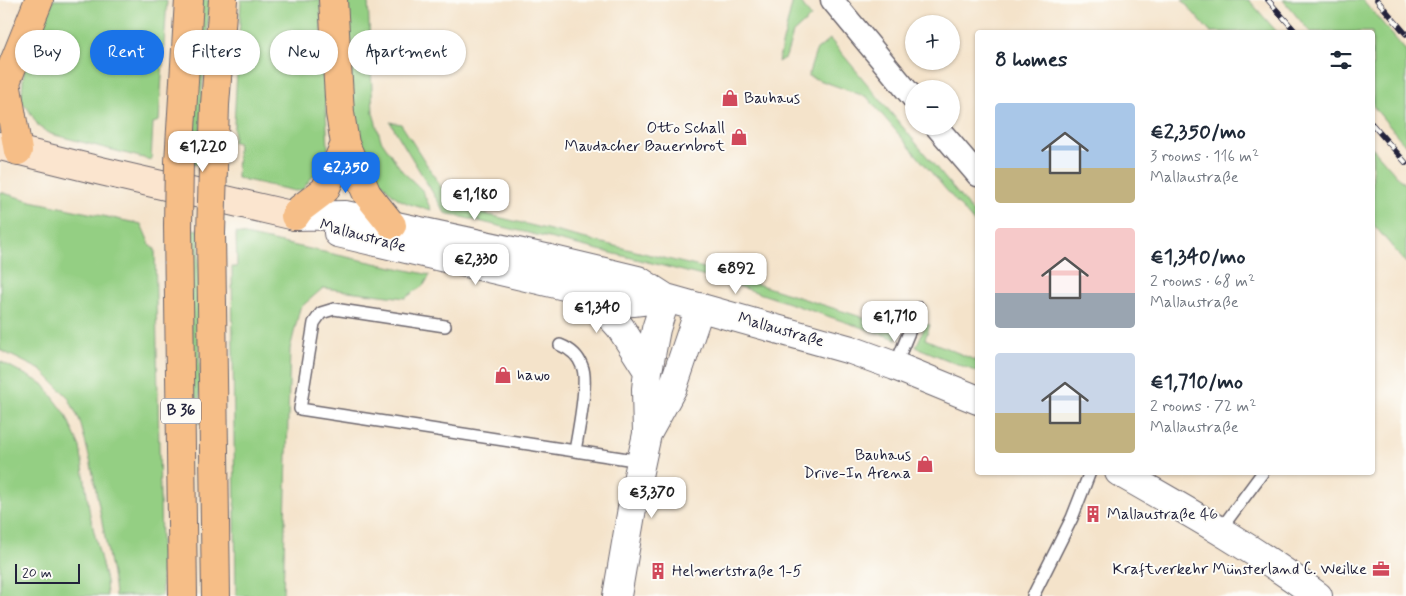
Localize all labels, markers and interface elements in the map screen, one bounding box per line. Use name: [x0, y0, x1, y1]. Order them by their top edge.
map controls: [905, 15, 960, 135]
button: +: [905, 15, 960, 70]
chip: Buy: [15, 30, 80, 75]
chip: Rent: [90, 30, 164, 75]
chip: Filters: [174, 30, 260, 75]
chip: New: [270, 30, 338, 75]
chip: Apartment: [348, 30, 466, 75]
text: 8 homes: [995, 46, 1067, 74]
icon: filters: [1327, 46, 1355, 74]
button: −: [905, 80, 960, 135]
shop icon: Bauhaus: [720, 88, 740, 108]
place label: Bauhaus: [744, 88, 800, 109]
place label: Otto Schall Maudacher Bauernbrot: [565, 118, 726, 157]
text: €2,350/mo: [1150, 118, 1246, 146]
icon: home: [1035, 123, 1095, 183]
shop icon: Otto Schall Maudacher Bauernbrot: [729, 127, 749, 147]
pin: €1,220: [162, 130, 244, 173]
text: €1,220: [179, 136, 227, 157]
text: 3 rooms · 116 m²: [1150, 146, 1259, 167]
pin: €2,350: [305, 152, 387, 194]
text: €2,350: [323, 157, 369, 178]
text: Mallaustraße: [1150, 167, 1239, 188]
pin: €1,180: [434, 178, 516, 221]
text: €1,180: [452, 184, 498, 205]
street label: Mallaustraße: [317, 214, 409, 258]
text: €1,340/mo: [1150, 243, 1246, 271]
pin: €2,330: [435, 244, 517, 286]
icon: home: [1035, 248, 1095, 308]
text: €2,330: [454, 249, 498, 270]
pin: €892: [706, 252, 766, 295]
text: €892: [717, 258, 755, 279]
text: 2 rooms · 68 m²: [1150, 271, 1255, 292]
pin: €1,340: [556, 292, 638, 334]
text: Mallaustraße: [1150, 292, 1239, 313]
text: €1,340: [574, 297, 620, 318]
pin: €1,710: [854, 300, 936, 343]
text: €1,710: [873, 306, 917, 327]
street label: Mallaustraße: [735, 308, 827, 352]
shop icon: hawo: [493, 365, 513, 385]
place label: hawo: [517, 365, 550, 386]
text: €1,710/mo: [1150, 368, 1243, 396]
icon: home: [1035, 373, 1095, 433]
text: 2 rooms · 72 m²: [1150, 396, 1256, 417]
road number: B 36: [161, 398, 201, 424]
text: Mallaustraße: [1150, 417, 1239, 438]
place label: Bauhaus Drive-In Arena: [803, 445, 911, 484]
shop icon: Bauhaus Drive-In Arena: [915, 454, 935, 474]
pin: €3,370: [611, 476, 693, 519]
text: €3,370: [629, 482, 675, 503]
building icon: Mallaustraße 46: [1083, 504, 1103, 524]
place label: Mallaustraße 46: [1107, 504, 1218, 525]
place label: Kraftverkehr Münsterland C. Weilke: [1113, 559, 1367, 580]
office icon: Kraftverkehr Münsterland C. Weilke: [1371, 559, 1391, 579]
scale bar: [15, 561, 80, 584]
building icon: Helmertstraße 1-5: [648, 561, 668, 581]
place label: Helmertstraße 1-5: [672, 561, 802, 582]
text: 20 m: [22, 564, 52, 582]

